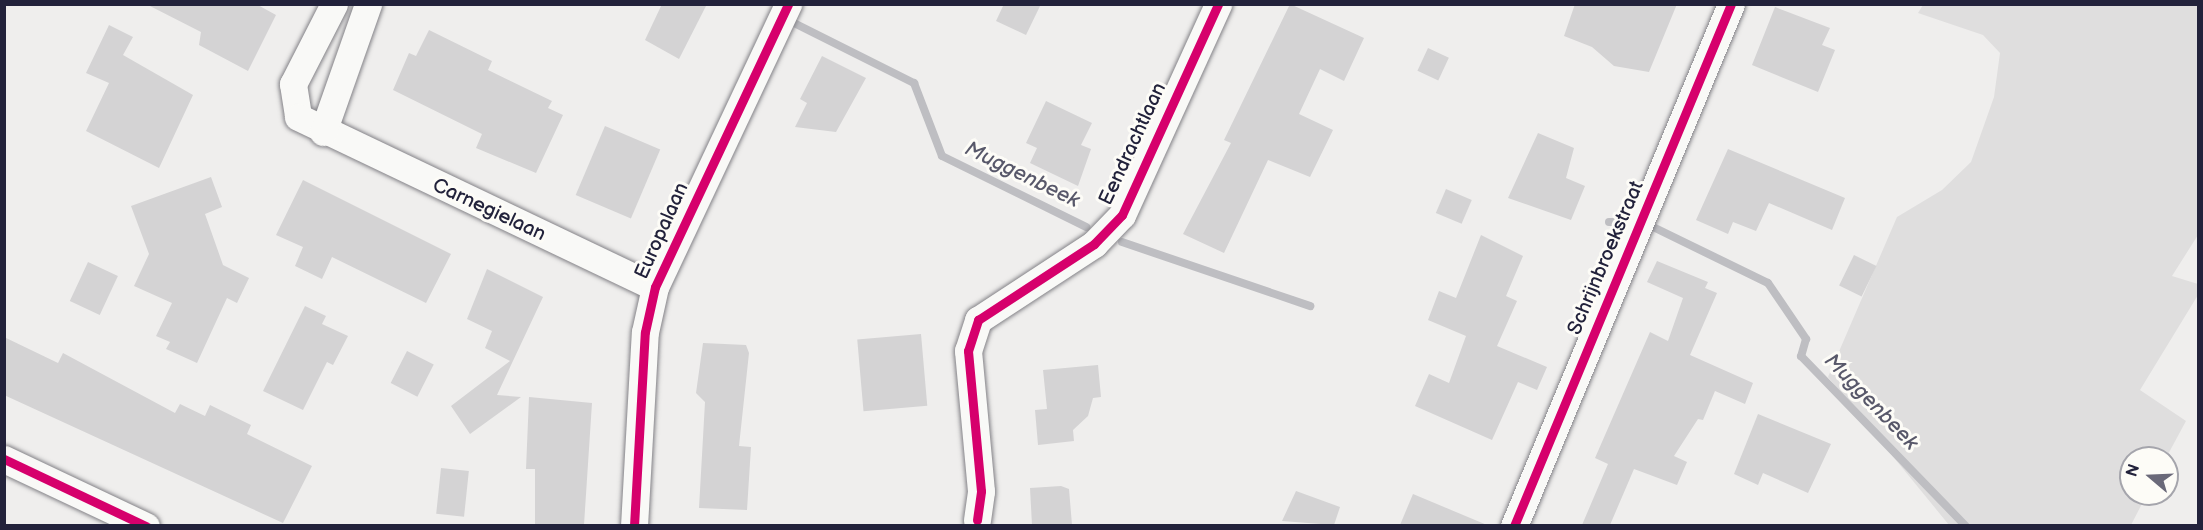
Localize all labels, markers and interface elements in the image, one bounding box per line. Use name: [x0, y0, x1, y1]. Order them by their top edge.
street label: Eendrachtlaan: [1094, 79, 1172, 209]
water label: Muggenbeek: [961, 136, 1083, 214]
street label: Carnegielaan: [429, 173, 549, 247]
street label: Schrijnbroekstraat: [1563, 178, 1649, 338]
street label: Europalaan: [630, 179, 694, 283]
water label: Muggenbeek: [1819, 349, 1923, 455]
north arrow: [2119, 446, 2179, 506]
text: N: [2122, 462, 2144, 479]

